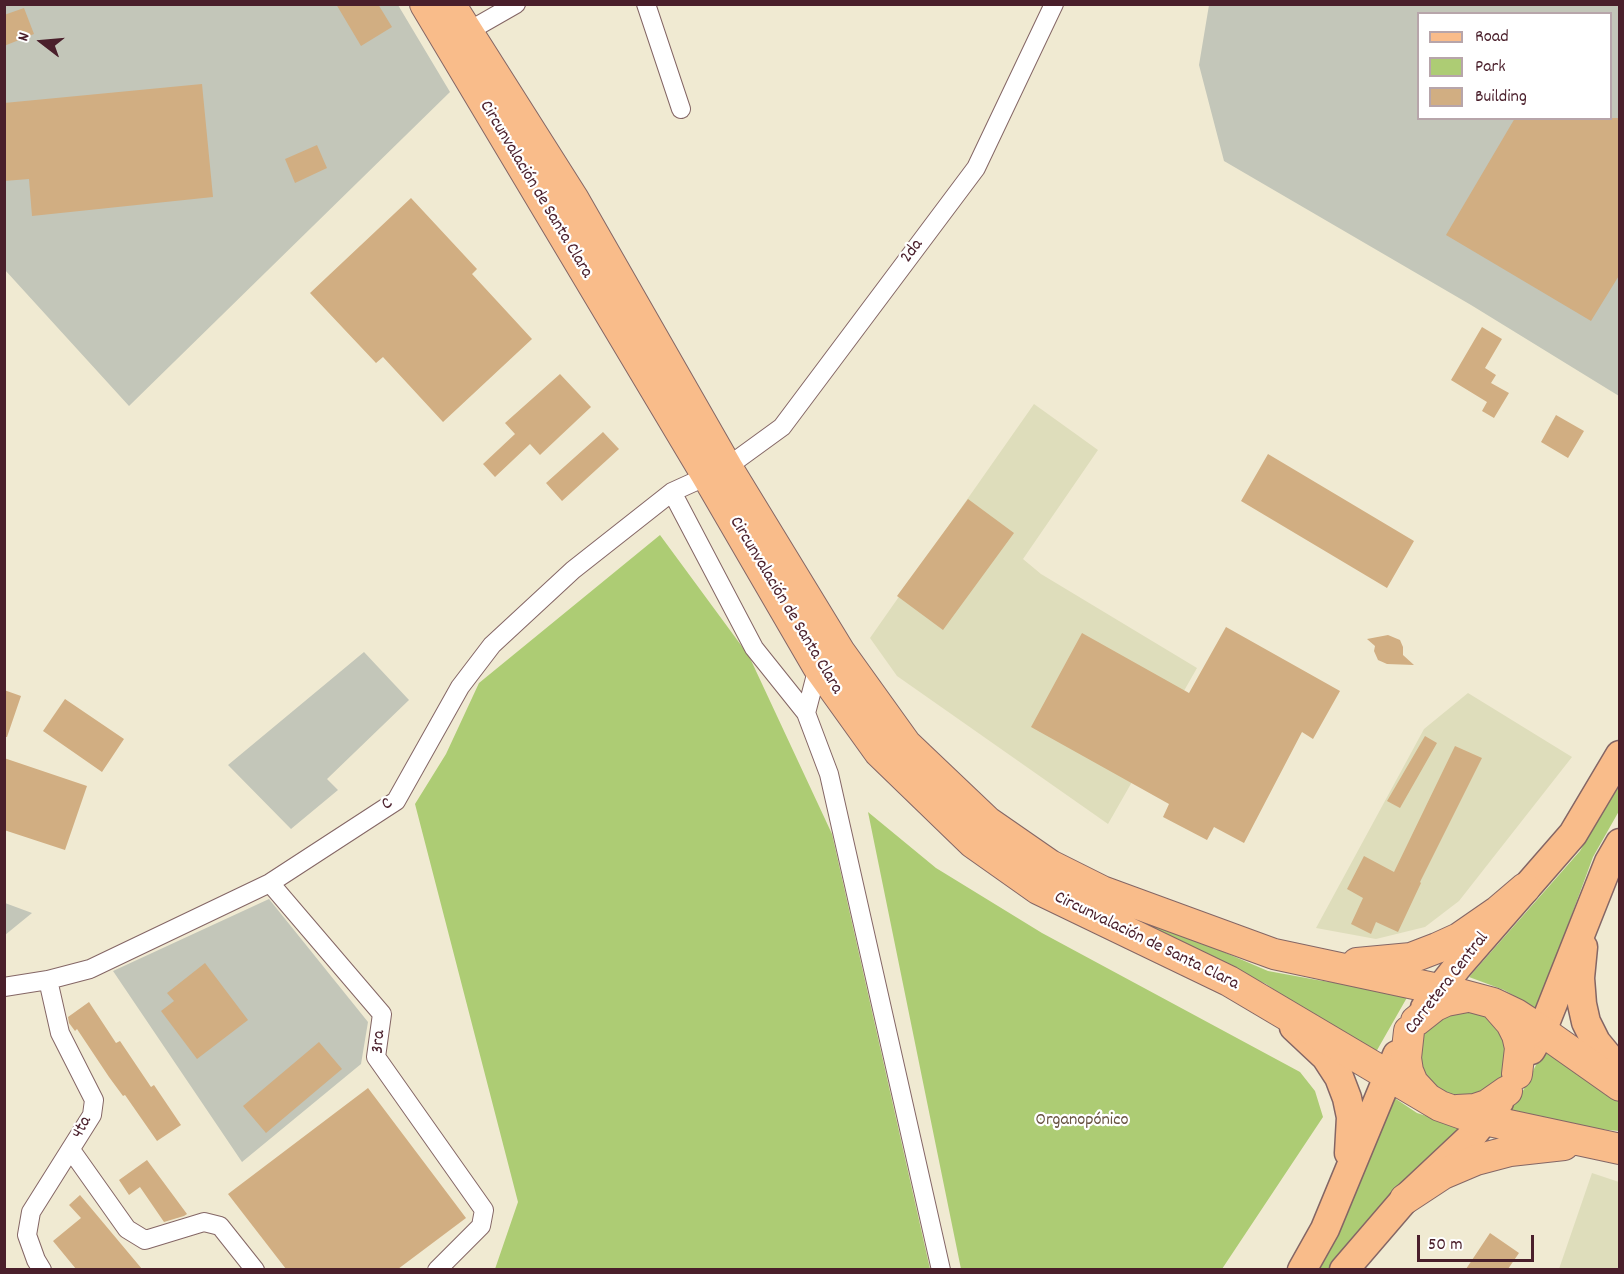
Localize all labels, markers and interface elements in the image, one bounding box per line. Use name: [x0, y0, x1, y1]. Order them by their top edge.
north arrow: [12, 12, 72, 72]
legend: [1417, 12, 1612, 120]
text: Road: [1475, 25, 1509, 50]
text: N: [12, 30, 36, 44]
text: Park: [1475, 55, 1506, 80]
text: Building: [1475, 85, 1527, 110]
street label: Circunvalación de Santa Clara: [473, 97, 597, 283]
street label: 2da: [897, 236, 929, 268]
street label: Circunvalación de Santa Clara: [723, 513, 847, 699]
street label: C: [378, 794, 398, 816]
street label: Circunvalación de Santa Clara: [1050, 888, 1242, 996]
street label: Carretera Central: [1401, 929, 1495, 1039]
street label: 3ra: [369, 1030, 391, 1054]
park label: Organopónico: [1036, 1111, 1128, 1133]
street label: 4ta: [68, 1113, 98, 1143]
scale bar: [1420, 1223, 1537, 1261]
text: 50 m: [1428, 1233, 1463, 1258]

